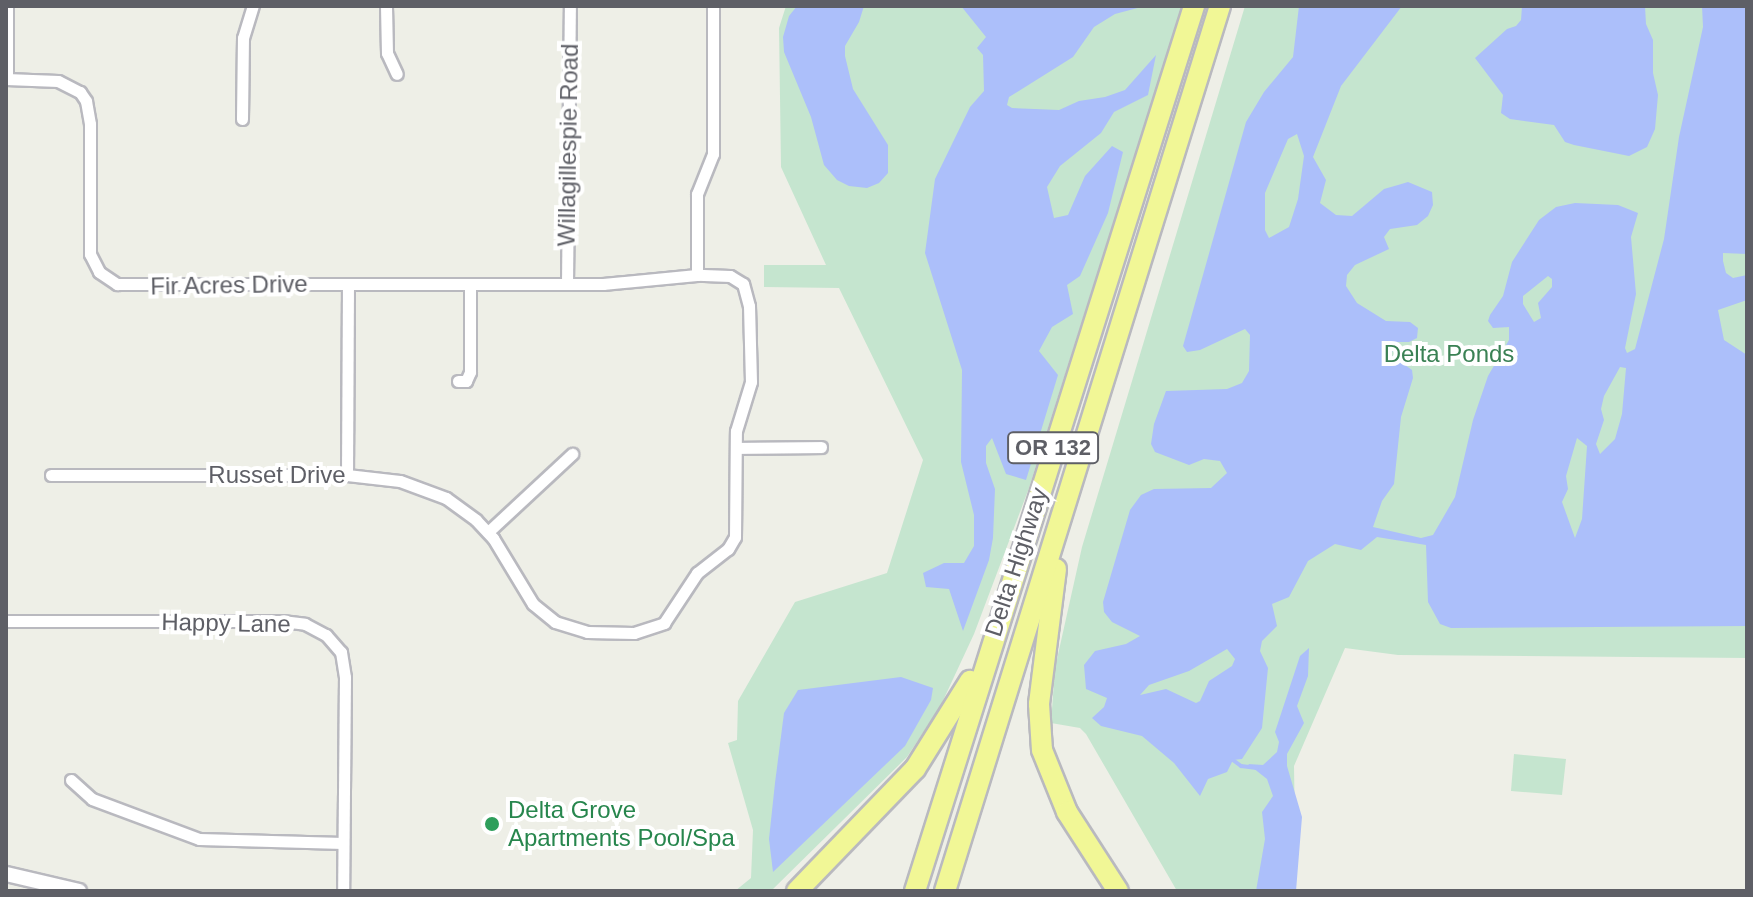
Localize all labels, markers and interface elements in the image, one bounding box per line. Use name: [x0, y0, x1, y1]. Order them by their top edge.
street label: Willagillespie Road: [552, 43, 584, 247]
street label: Fir Acres Drive: [149, 269, 309, 301]
park label: Delta Ponds: [1384, 340, 1514, 368]
road number: OR 132: [1007, 430, 1099, 466]
street label: Russet Drive: [208, 461, 346, 489]
street label: Delta Highway: [978, 484, 1054, 640]
street label: Happy Lane: [161, 607, 291, 639]
place label: Delta Grove Apartments Pool/Spa: [508, 796, 735, 852]
marker: Delta Grove Apartments Pool/Spa: [483, 815, 501, 833]

